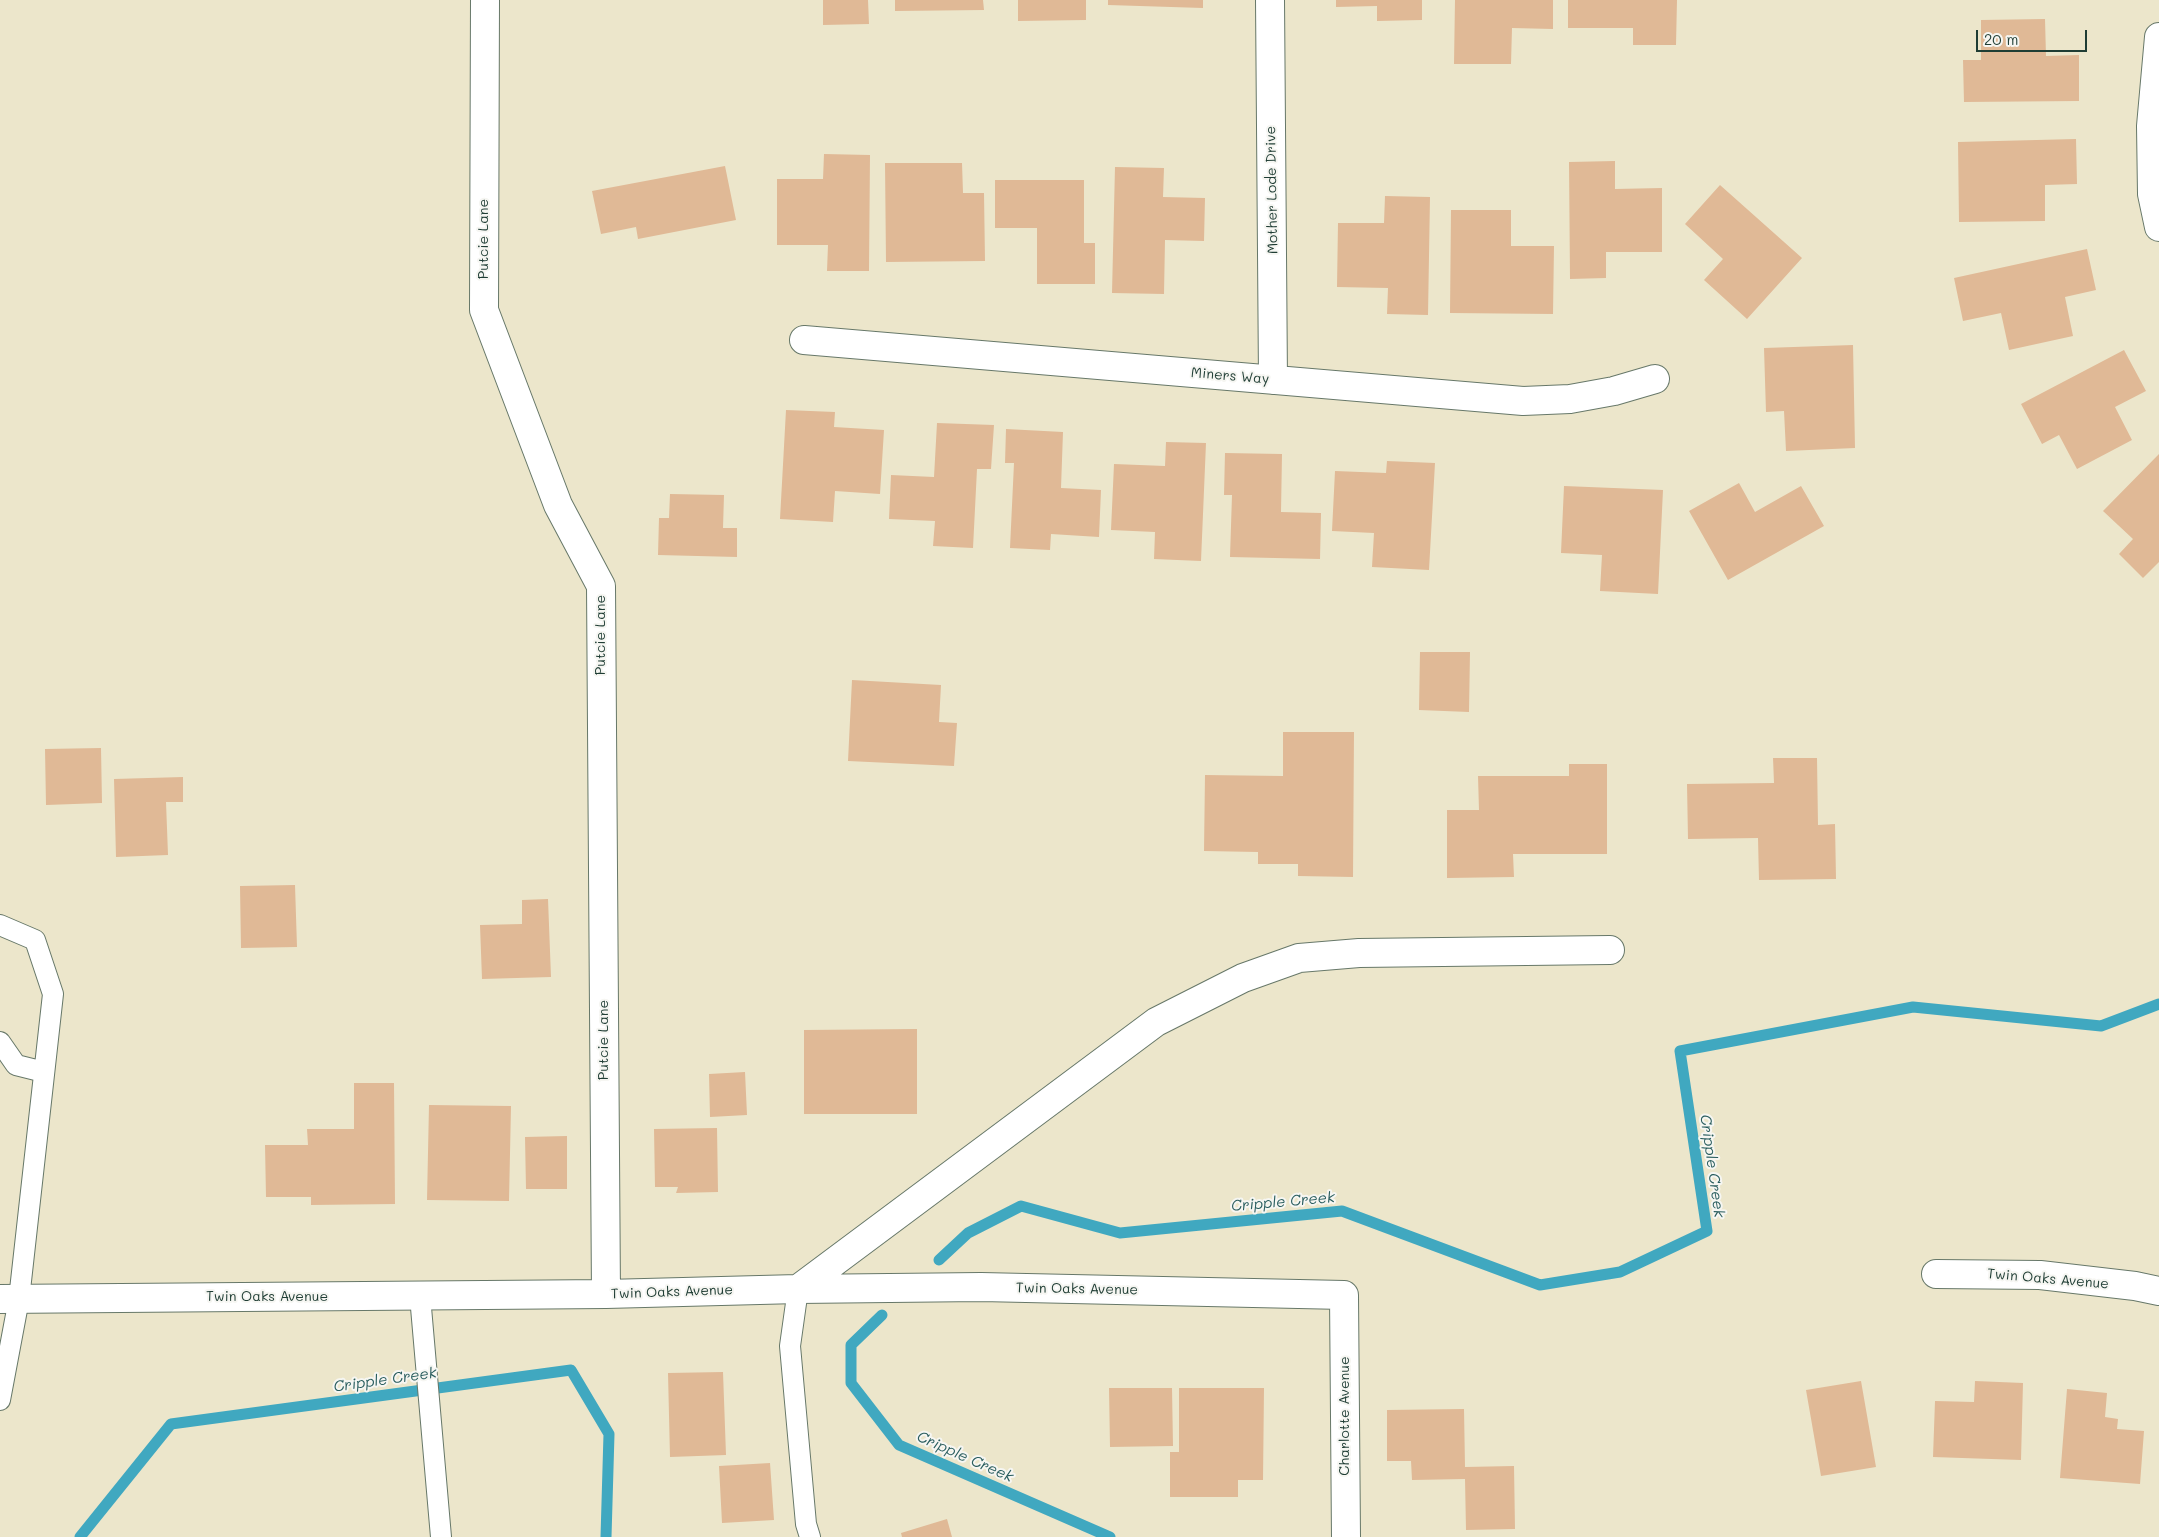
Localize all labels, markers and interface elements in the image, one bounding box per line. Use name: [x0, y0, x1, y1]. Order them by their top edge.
scale bar: [1979, 20, 2090, 52]
text: 20 m: [1984, 29, 2018, 49]
street label: Mother Lode Drive: [1262, 126, 1282, 254]
street label: Putcie Lane: [476, 199, 492, 279]
street label: Miners Way: [1190, 364, 1270, 388]
street label: Putcie Lane: [593, 595, 609, 675]
street label: Putcie Lane: [596, 1000, 612, 1080]
water label: Cripple Creek: [1696, 1113, 1728, 1219]
water label: Cripple Creek: [1230, 1189, 1336, 1215]
street label: Twin Oaks Avenue: [1986, 1265, 2110, 1293]
street label: Twin Oaks Avenue: [1016, 1280, 1138, 1298]
street label: Twin Oaks Avenue: [611, 1281, 733, 1303]
street label: Twin Oaks Avenue: [206, 1289, 328, 1305]
street label: Charlotte Avenue: [1337, 1356, 1353, 1476]
water label: Cripple Creek: [332, 1364, 438, 1396]
water label: Cripple Creek: [914, 1428, 1016, 1486]

